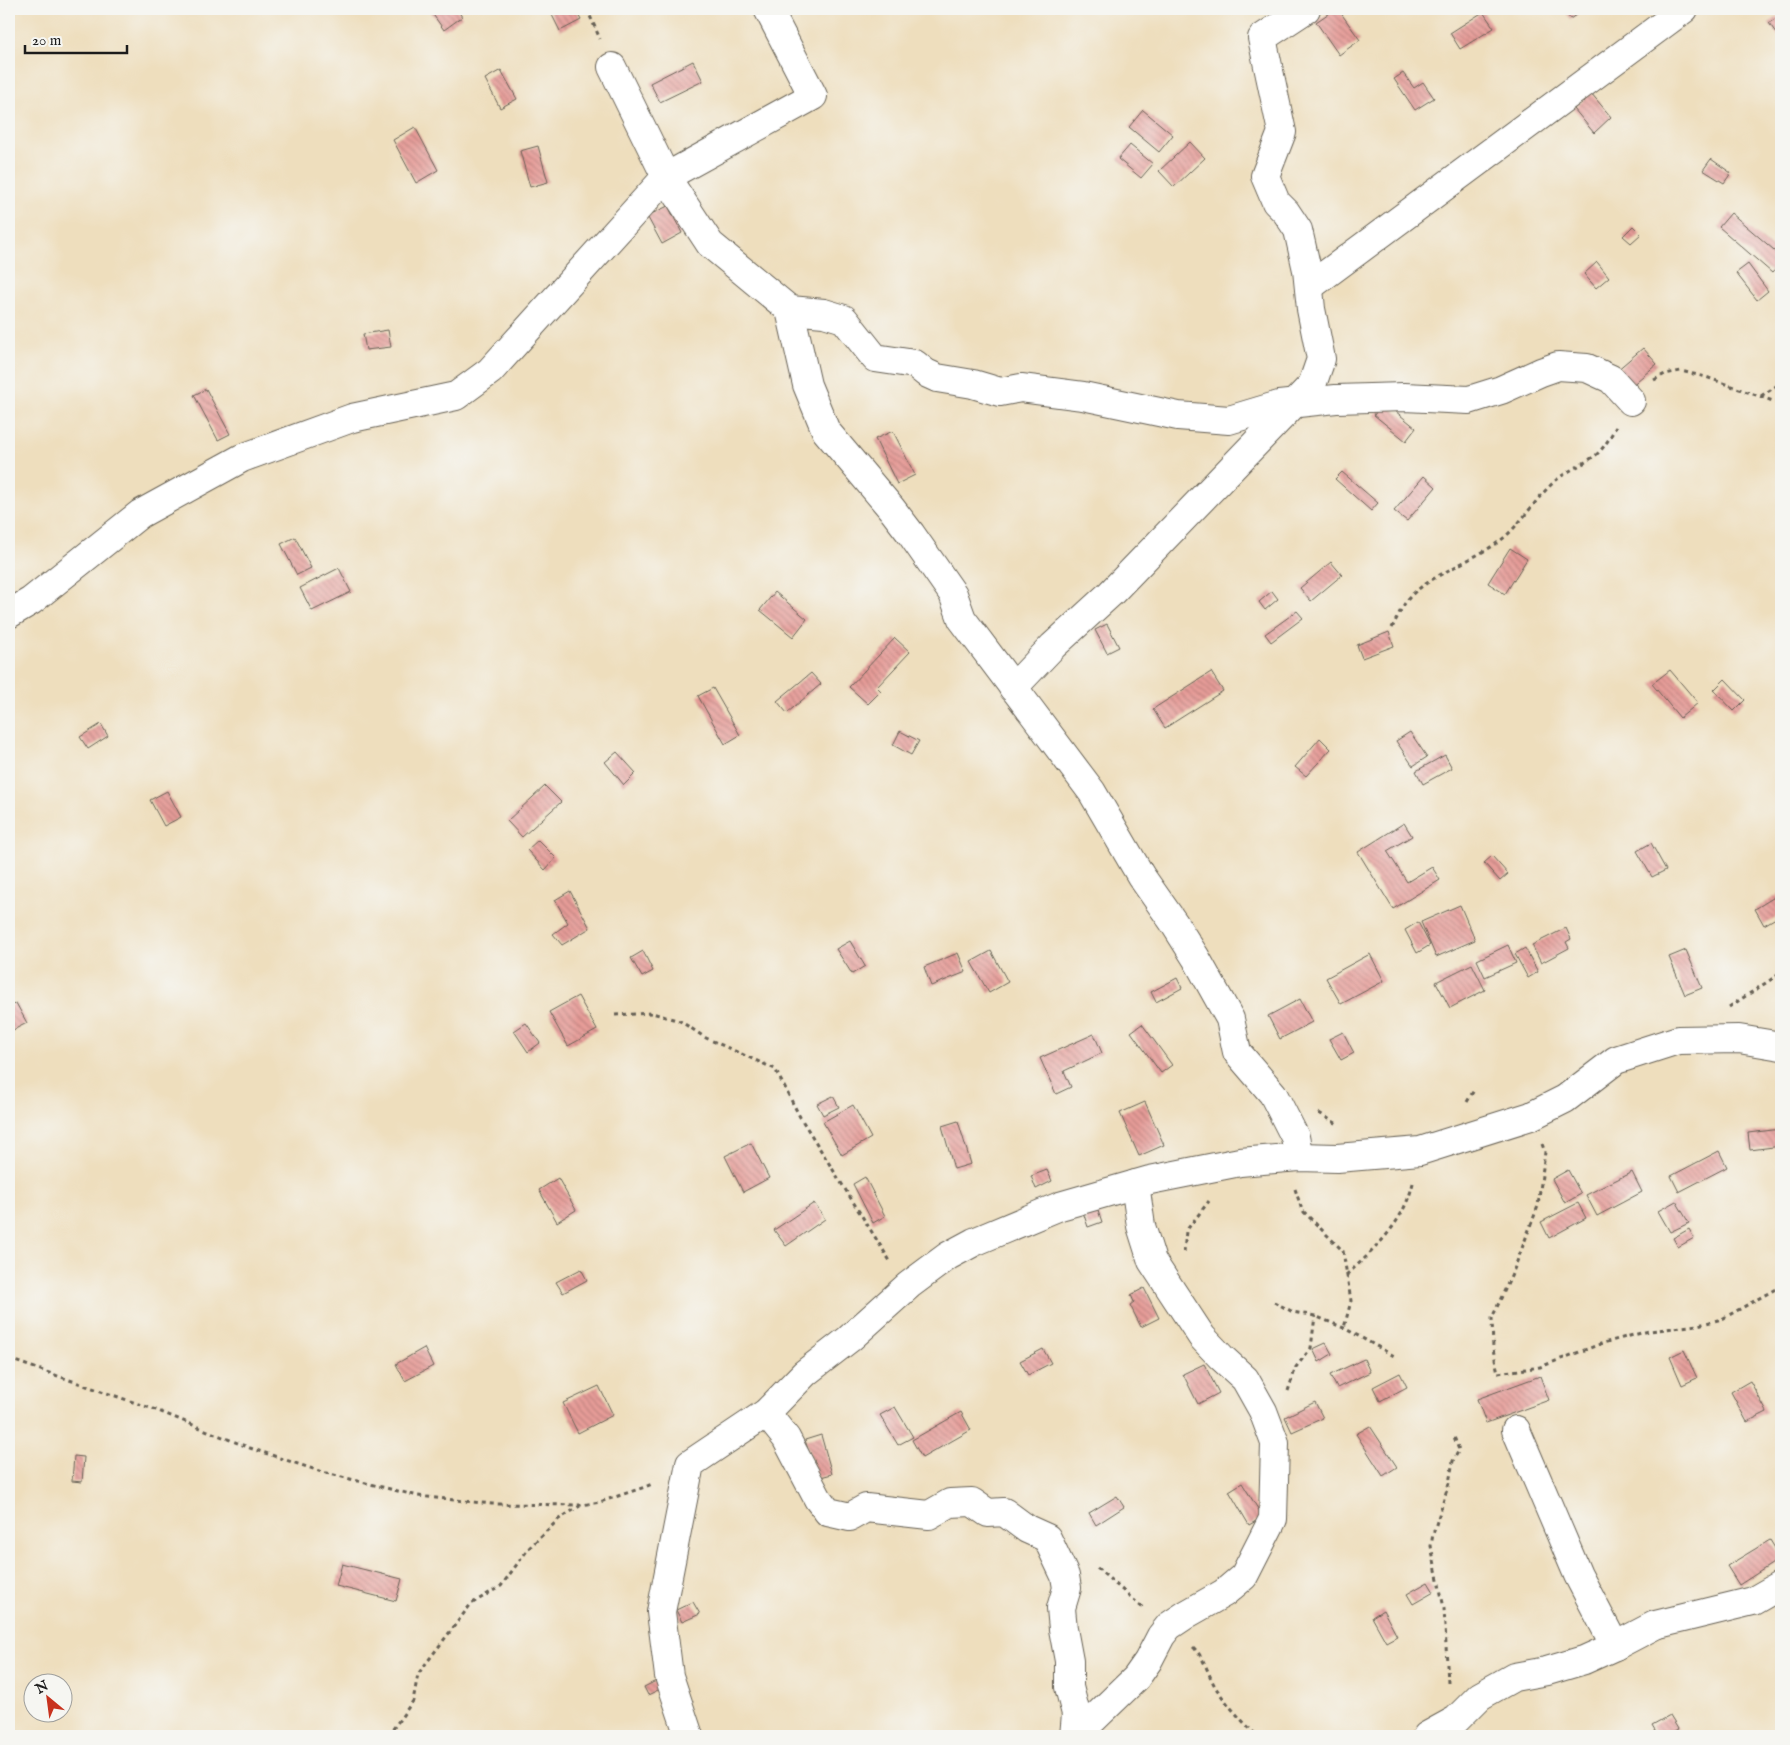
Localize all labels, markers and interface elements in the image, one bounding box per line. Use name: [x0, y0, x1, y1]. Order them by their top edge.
scale bar: [25, 22, 128, 54]
text: 20 m: [32, 31, 62, 50]
north arrow: [22, 1672, 72, 1722]
text: N: [32, 1677, 52, 1699]

